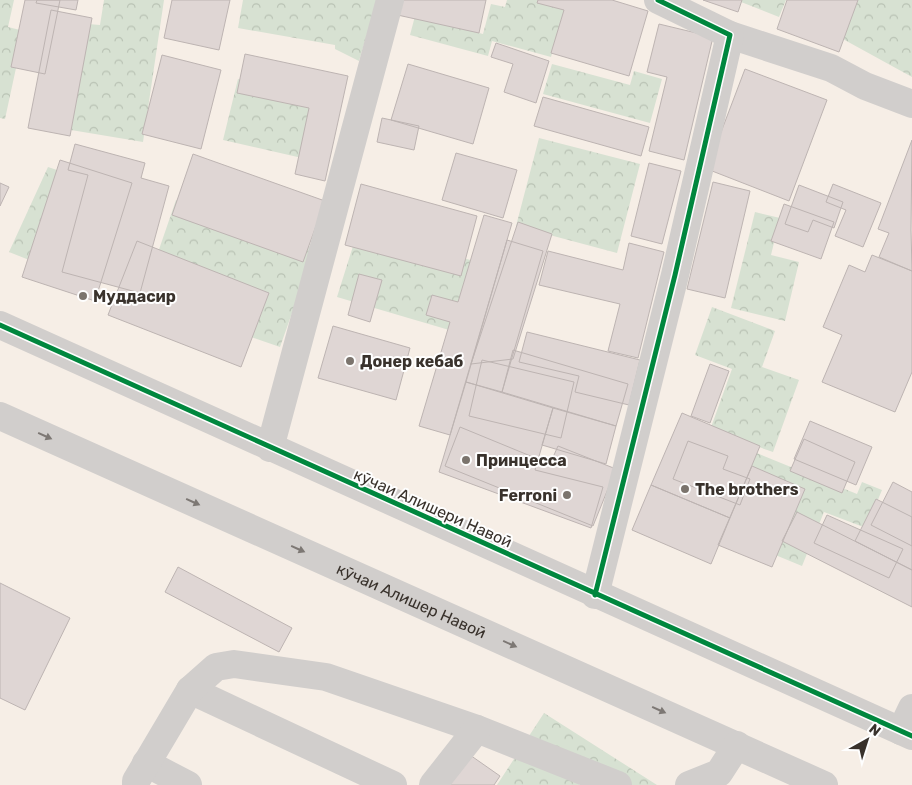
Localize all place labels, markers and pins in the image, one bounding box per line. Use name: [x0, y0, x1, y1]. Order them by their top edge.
place label: Муддасир: [93, 287, 176, 306]
marker: Муддасир: [77, 290, 89, 302]
place label: Донер кебаб: [360, 352, 464, 371]
marker: Донер кебаб: [344, 355, 356, 367]
place label: Принцесса: [476, 451, 567, 470]
marker: Принцесса: [460, 454, 472, 466]
place label: The brothers: [695, 480, 799, 499]
marker: The brothers: [679, 483, 691, 495]
place label: Ferroni: [499, 486, 557, 505]
marker: Ferroni: [561, 489, 573, 501]

